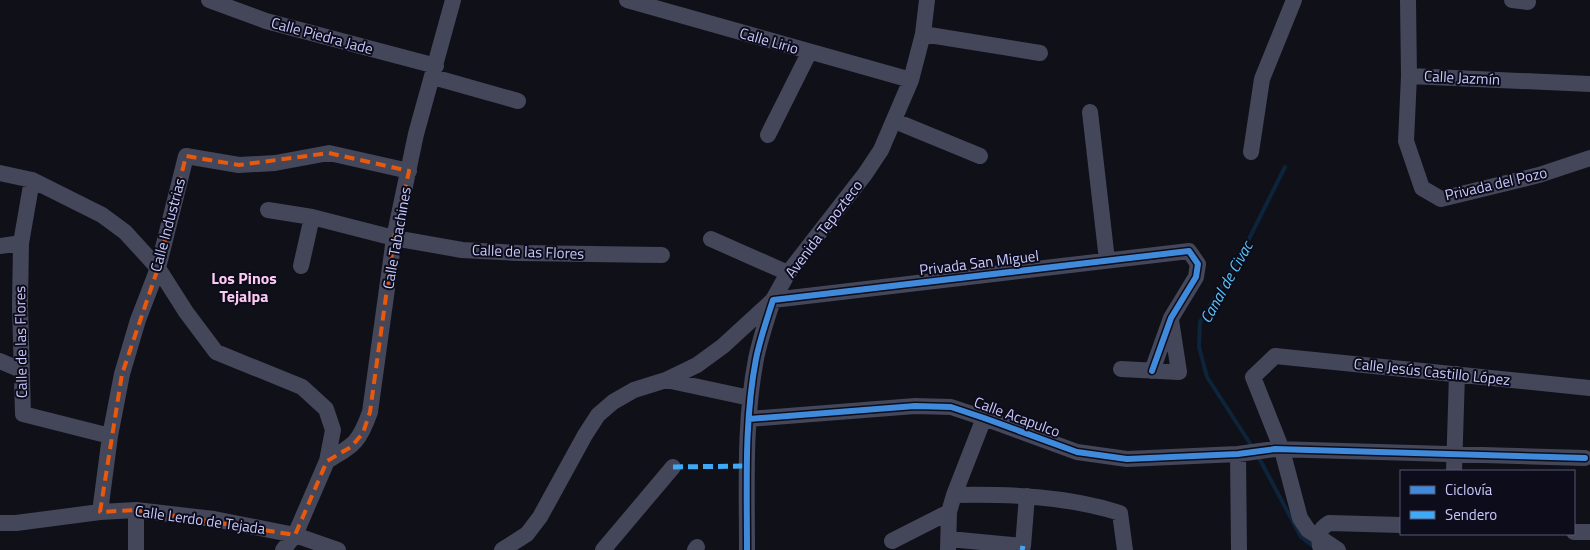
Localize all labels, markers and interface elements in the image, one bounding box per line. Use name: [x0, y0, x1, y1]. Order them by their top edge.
street label: Calle Piedra Jade: [269, 11, 376, 60]
street label: Calle Lirio: [737, 21, 801, 60]
street label: Calle Jazmín: [1423, 64, 1501, 91]
street label: Privada del Pozo: [1442, 161, 1549, 206]
street label: Calle Industrias: [144, 175, 191, 274]
street label: Avenida Tepozteco: [779, 175, 868, 282]
street label: Calle Tabachines: [376, 185, 417, 291]
water label: Canal de Civac: [1194, 235, 1259, 327]
street label: Calle de las Flores: [471, 238, 585, 265]
street label: Privada San Miguel: [918, 244, 1040, 281]
district label: Los Pinos Tejalpa: [211, 266, 277, 308]
street label: Calle de las Flores: [8, 286, 33, 398]
street label: Calle Jesús Castillo López: [1353, 352, 1512, 391]
street label: Calle Acapulco: [971, 390, 1064, 443]
legend: [1400, 470, 1575, 535]
text: Ciclovía: [1445, 478, 1493, 501]
street label: Calle Lerdo de Tejada: [133, 499, 267, 540]
text: Sendero: [1445, 503, 1497, 526]

